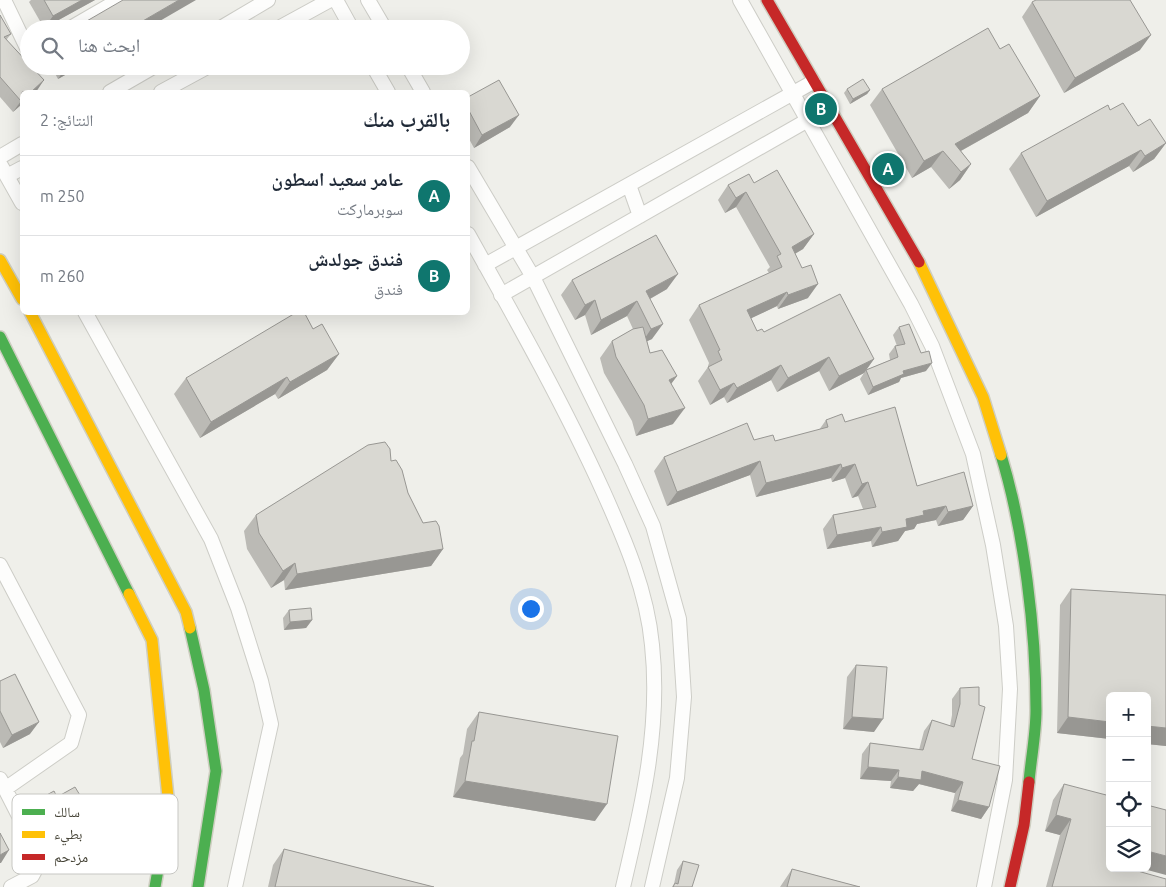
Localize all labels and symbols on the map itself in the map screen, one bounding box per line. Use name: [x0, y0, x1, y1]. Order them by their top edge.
pin: B: [805, 90, 837, 128]
pin: A: [872, 150, 904, 188]
your location: [518, 596, 544, 622]
legend: [12, 794, 178, 874]
text: سالك: [54, 804, 80, 820]
text: بطيء: [54, 826, 83, 846]
text: مزدحم: [54, 849, 88, 867]

